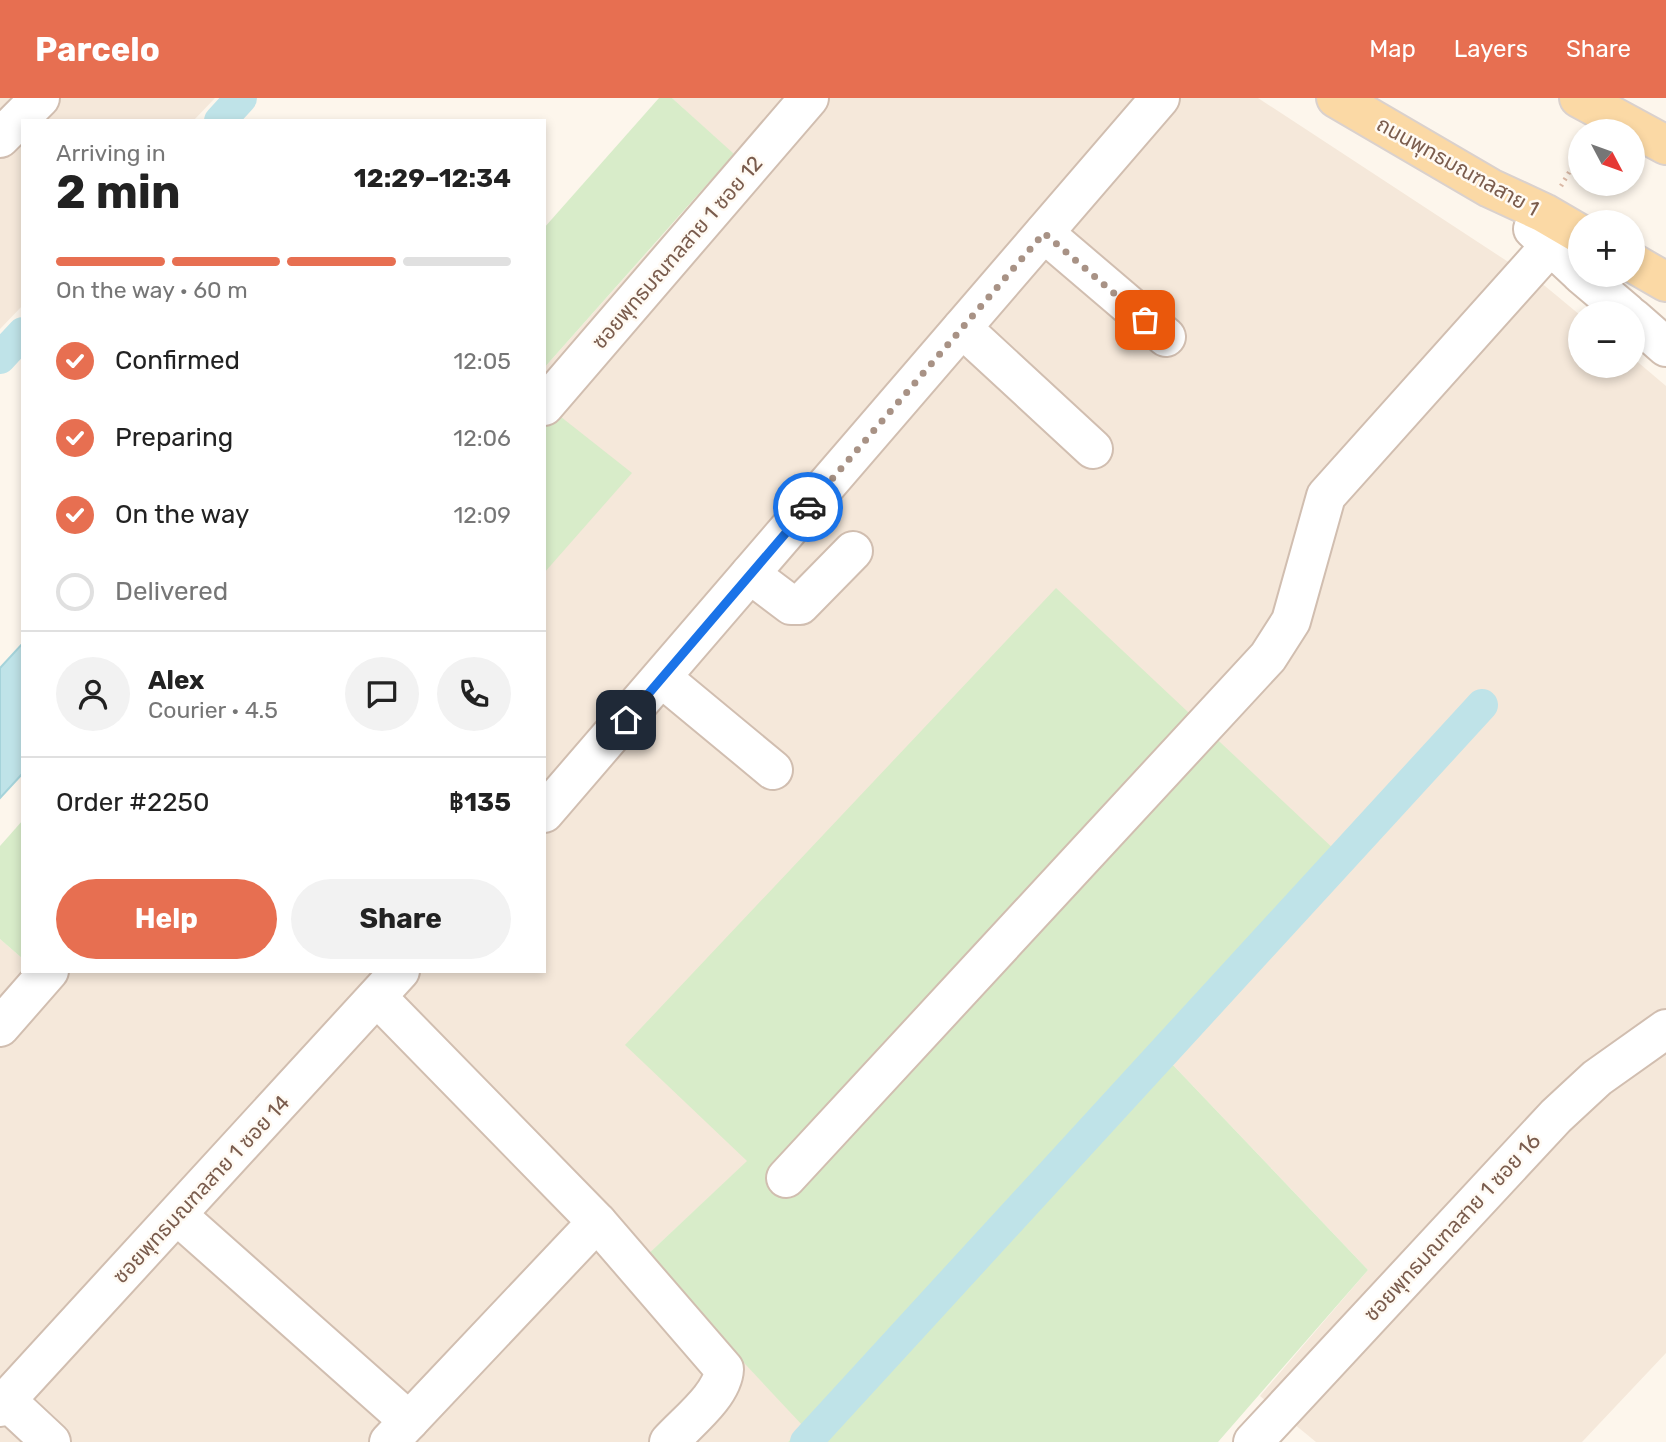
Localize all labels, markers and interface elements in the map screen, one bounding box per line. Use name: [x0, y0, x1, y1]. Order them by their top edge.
text: Parcelo: [35, 30, 160, 69]
text: Map: [1369, 35, 1416, 63]
text: Layers: [1454, 35, 1528, 63]
text: Share: [1566, 35, 1631, 63]
street label: ถนนพุทธมณฑลสาย 1: [1372, 111, 1543, 222]
north arrow: [1568, 119, 1645, 196]
map controls: [1568, 119, 1645, 378]
text: Arriving in: [56, 139, 166, 167]
street label: ซอยพุทธมณฑลสาย 1 ซอย 12: [587, 151, 768, 354]
text: 12:29–12:34: [354, 163, 511, 194]
text: 2 min: [56, 165, 181, 220]
button: +: [1568, 210, 1645, 287]
text: On the way · 60 m: [56, 276, 248, 304]
pin: [1115, 290, 1175, 350]
icon: bag: [1126, 301, 1164, 339]
button: −: [1568, 301, 1645, 378]
icon: check: [56, 342, 94, 380]
text: Confirmed: [115, 345, 240, 376]
text: 12:05: [454, 347, 511, 375]
icon: check: [56, 419, 94, 457]
text: Preparing: [115, 422, 233, 453]
text: 12:06: [453, 424, 511, 452]
courier: [773, 472, 843, 542]
icon: car: [789, 488, 827, 526]
icon: check: [56, 496, 94, 534]
text: On the way: [115, 499, 249, 530]
text: 12:09: [454, 501, 511, 529]
text: Delivered: [115, 576, 228, 607]
button: person: [56, 657, 130, 731]
button: chat: [345, 657, 419, 731]
button: phone: [437, 657, 511, 731]
text: Alex: [148, 665, 204, 696]
pin: [596, 690, 656, 750]
text: Courier · 4.5: [148, 696, 278, 724]
icon: home: [607, 701, 645, 739]
text: Order #2250: [56, 787, 210, 818]
text: ฿135: [449, 787, 511, 818]
button: Help: [56, 879, 277, 959]
button: Share: [291, 879, 511, 959]
street label: ซอยพุทธมณฑลสาย 1 ซอย 14: [107, 1090, 295, 1289]
street label: ซอยพุทธมณฑลสาย 1 ซอย 16: [1358, 1128, 1546, 1327]

